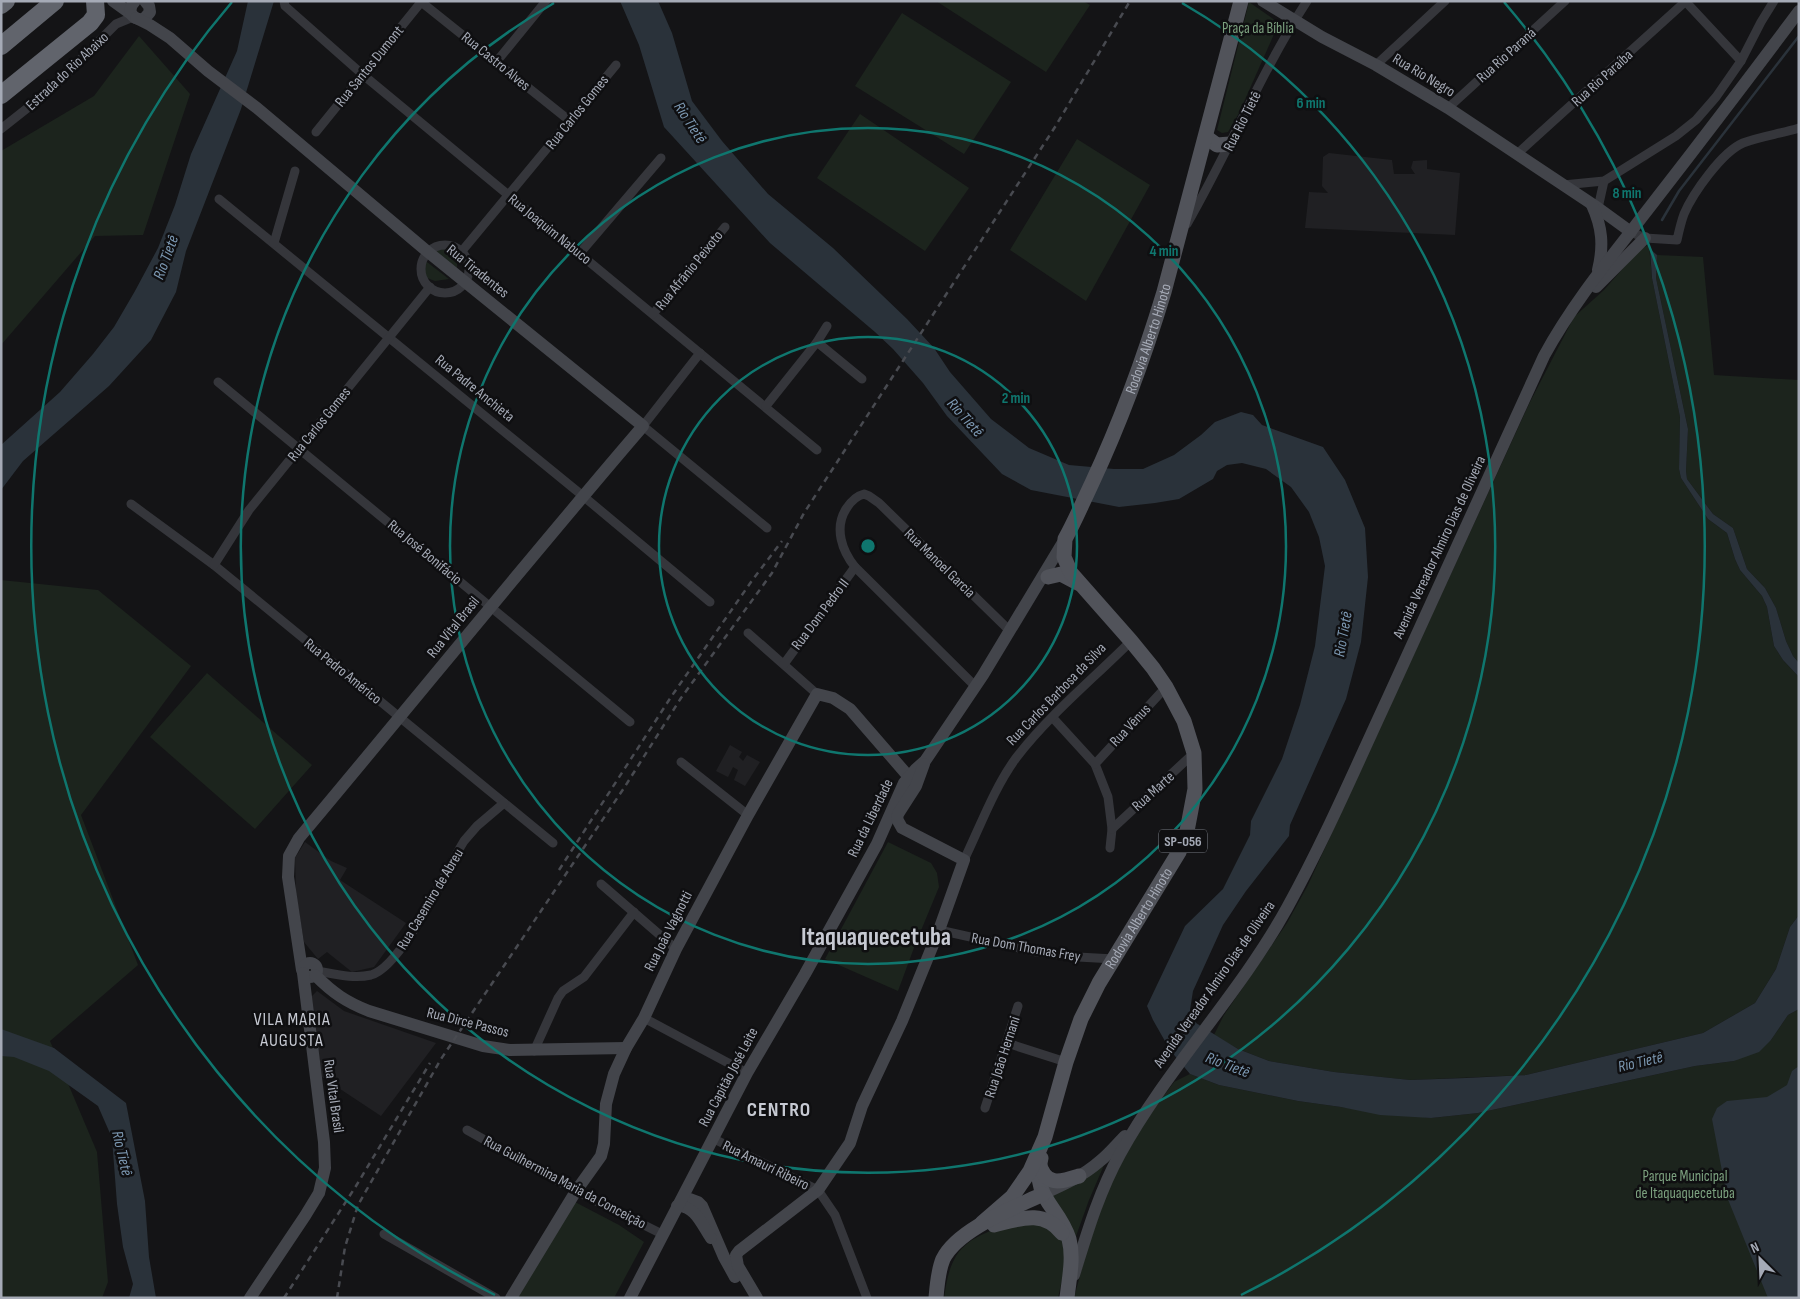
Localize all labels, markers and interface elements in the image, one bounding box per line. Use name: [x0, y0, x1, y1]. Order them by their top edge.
park label: Praça da Bíblia: [1222, 19, 1294, 38]
street label: Rua Santos Dumont: [331, 21, 408, 111]
street label: Rua Rio Paraná: [1473, 24, 1540, 87]
street label: Estrada do Rio Abaixo: [22, 28, 113, 115]
street label: Rua Castro Alves: [457, 28, 534, 95]
street label: Rua Rio Paraíba: [1568, 46, 1637, 111]
street label: Rua Rio Negro: [1389, 49, 1458, 102]
street label: Rua Carlos Gomes: [542, 71, 613, 153]
street label: Rua Rio Tietê: [1219, 88, 1266, 155]
text: 6 min: [1296, 94, 1326, 113]
water label: Rio Tietê: [669, 99, 710, 147]
text: 8 min: [1612, 184, 1642, 203]
street label: Rua Joaquim Nabuco: [504, 190, 595, 269]
street label: Rua Afrânio Peixoto: [651, 227, 727, 314]
water label: Rio Tietê: [150, 233, 183, 282]
street label: Rua Tiradentes: [443, 240, 513, 302]
text: 4 min: [1150, 242, 1178, 261]
street label: Rodovia Alberto Hinoto: [1121, 282, 1176, 397]
street label: Rua Padre Anchieta: [431, 351, 518, 426]
street label: Rua Carlos Gomes: [284, 383, 355, 465]
text: 2 min: [1002, 389, 1030, 408]
water label: Rio Tietê: [943, 395, 987, 441]
street label: Avenida Vereador Almiro Dias de Oliveira: [1388, 453, 1490, 643]
street label: Rua José Bonifácio: [384, 516, 466, 589]
street label: Rua Manoel Garcia: [900, 525, 979, 602]
centre of rings: [859, 537, 877, 555]
street label: Rua Dom Pedro II: [787, 575, 853, 654]
street label: Rua Vital Brasil: [423, 593, 484, 662]
water label: Rio Tietê: [1330, 610, 1357, 658]
street label: Rua Pedro Américo: [300, 634, 385, 708]
street label: Rua Carlos Barbosa da Silva: [1002, 639, 1110, 750]
street label: Rua Vênus: [1106, 700, 1155, 751]
street label: Rua Marte: [1128, 767, 1179, 815]
street label: Rua da Liberdade: [843, 776, 898, 860]
road number: SP-056: [1159, 829, 1207, 852]
street label: Rua Casemiro de Abreu: [393, 845, 468, 953]
street label: Rodovia Alberto Hinoto: [1101, 864, 1177, 973]
street label: Rua João Vagnotti: [640, 888, 697, 975]
street label: Avenida Vereador Almiro Dias de Oliveira: [1149, 897, 1280, 1072]
district label: Itaquaquecetuba: [801, 922, 951, 953]
street label: Rua Dom Thomas Frey: [970, 929, 1082, 966]
street label: Rua Dirce Passos: [425, 1003, 511, 1042]
district label: VILA MARIA AUGUSTA: [253, 1009, 331, 1051]
street label: Rua João Hernani: [980, 1014, 1025, 1100]
street label: Rua Capitão José Leite: [694, 1024, 763, 1130]
water label: Rio Tietê: [1203, 1048, 1252, 1082]
water label: Rio Tietê: [1616, 1048, 1665, 1077]
street label: Rua Vital Brasil: [319, 1058, 348, 1134]
district label: CENTRO: [747, 1098, 811, 1122]
water label: Rio Tietê: [107, 1129, 136, 1178]
street label: Rua Guilhermina Maria da Conceição: [480, 1132, 649, 1233]
street label: Rua Amauri Ribeiro: [719, 1136, 812, 1195]
park label: Parque Municipal de Itaquaquecetuba: [1635, 1167, 1735, 1203]
north arrow: [1735, 1234, 1785, 1284]
text: N: [1748, 1238, 1762, 1257]

